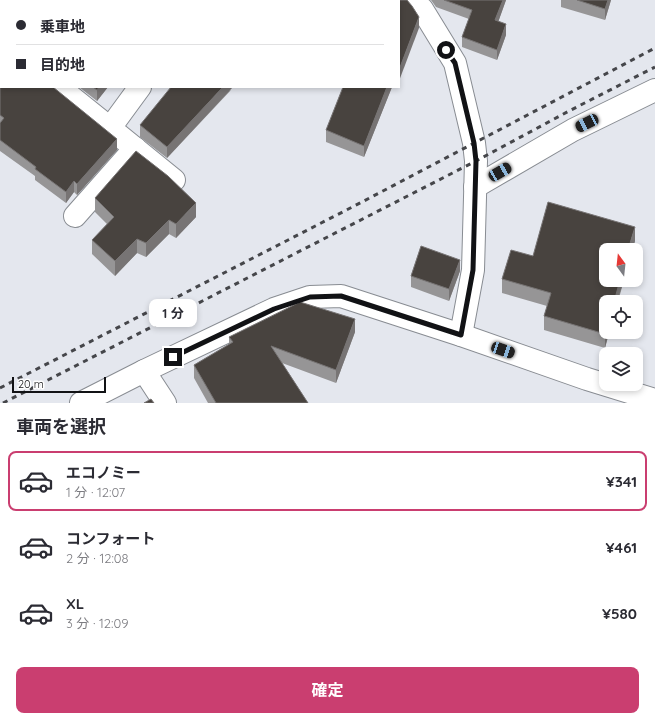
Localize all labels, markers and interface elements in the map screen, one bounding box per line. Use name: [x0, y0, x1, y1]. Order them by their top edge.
text: 乗車地: [40, 17, 85, 36]
route start: [437, 41, 455, 59]
text: 目的地: [40, 55, 85, 74]
car: [574, 112, 600, 134]
car: [487, 161, 513, 183]
north arrow: [599, 243, 643, 287]
map controls: [599, 243, 643, 391]
button: locate: [599, 295, 643, 339]
callout: 1 分: [149, 299, 197, 327]
text: 1 分: [162, 305, 184, 321]
car: [490, 340, 516, 360]
button: layers: [599, 347, 643, 391]
route end: [164, 348, 182, 366]
scale bar: [12, 375, 106, 394]
text: 20 m: [18, 377, 44, 391]
text: 車両を選択: [16, 415, 106, 438]
icon: car: [18, 463, 54, 499]
text: エコノミー: [66, 463, 141, 482]
text: ¥341: [606, 472, 637, 491]
text: 1 分 · 12:07: [66, 484, 125, 500]
icon: car: [18, 529, 54, 565]
text: コンフォート: [66, 529, 156, 548]
text: ¥461: [605, 538, 637, 557]
text: 2 分 · 12:08: [66, 550, 129, 566]
text: XL: [66, 594, 84, 613]
icon: car: [18, 595, 54, 631]
text: ¥580: [602, 604, 637, 623]
text: 3 分 · 12:09: [66, 615, 128, 631]
button: 確定: [16, 667, 639, 713]

